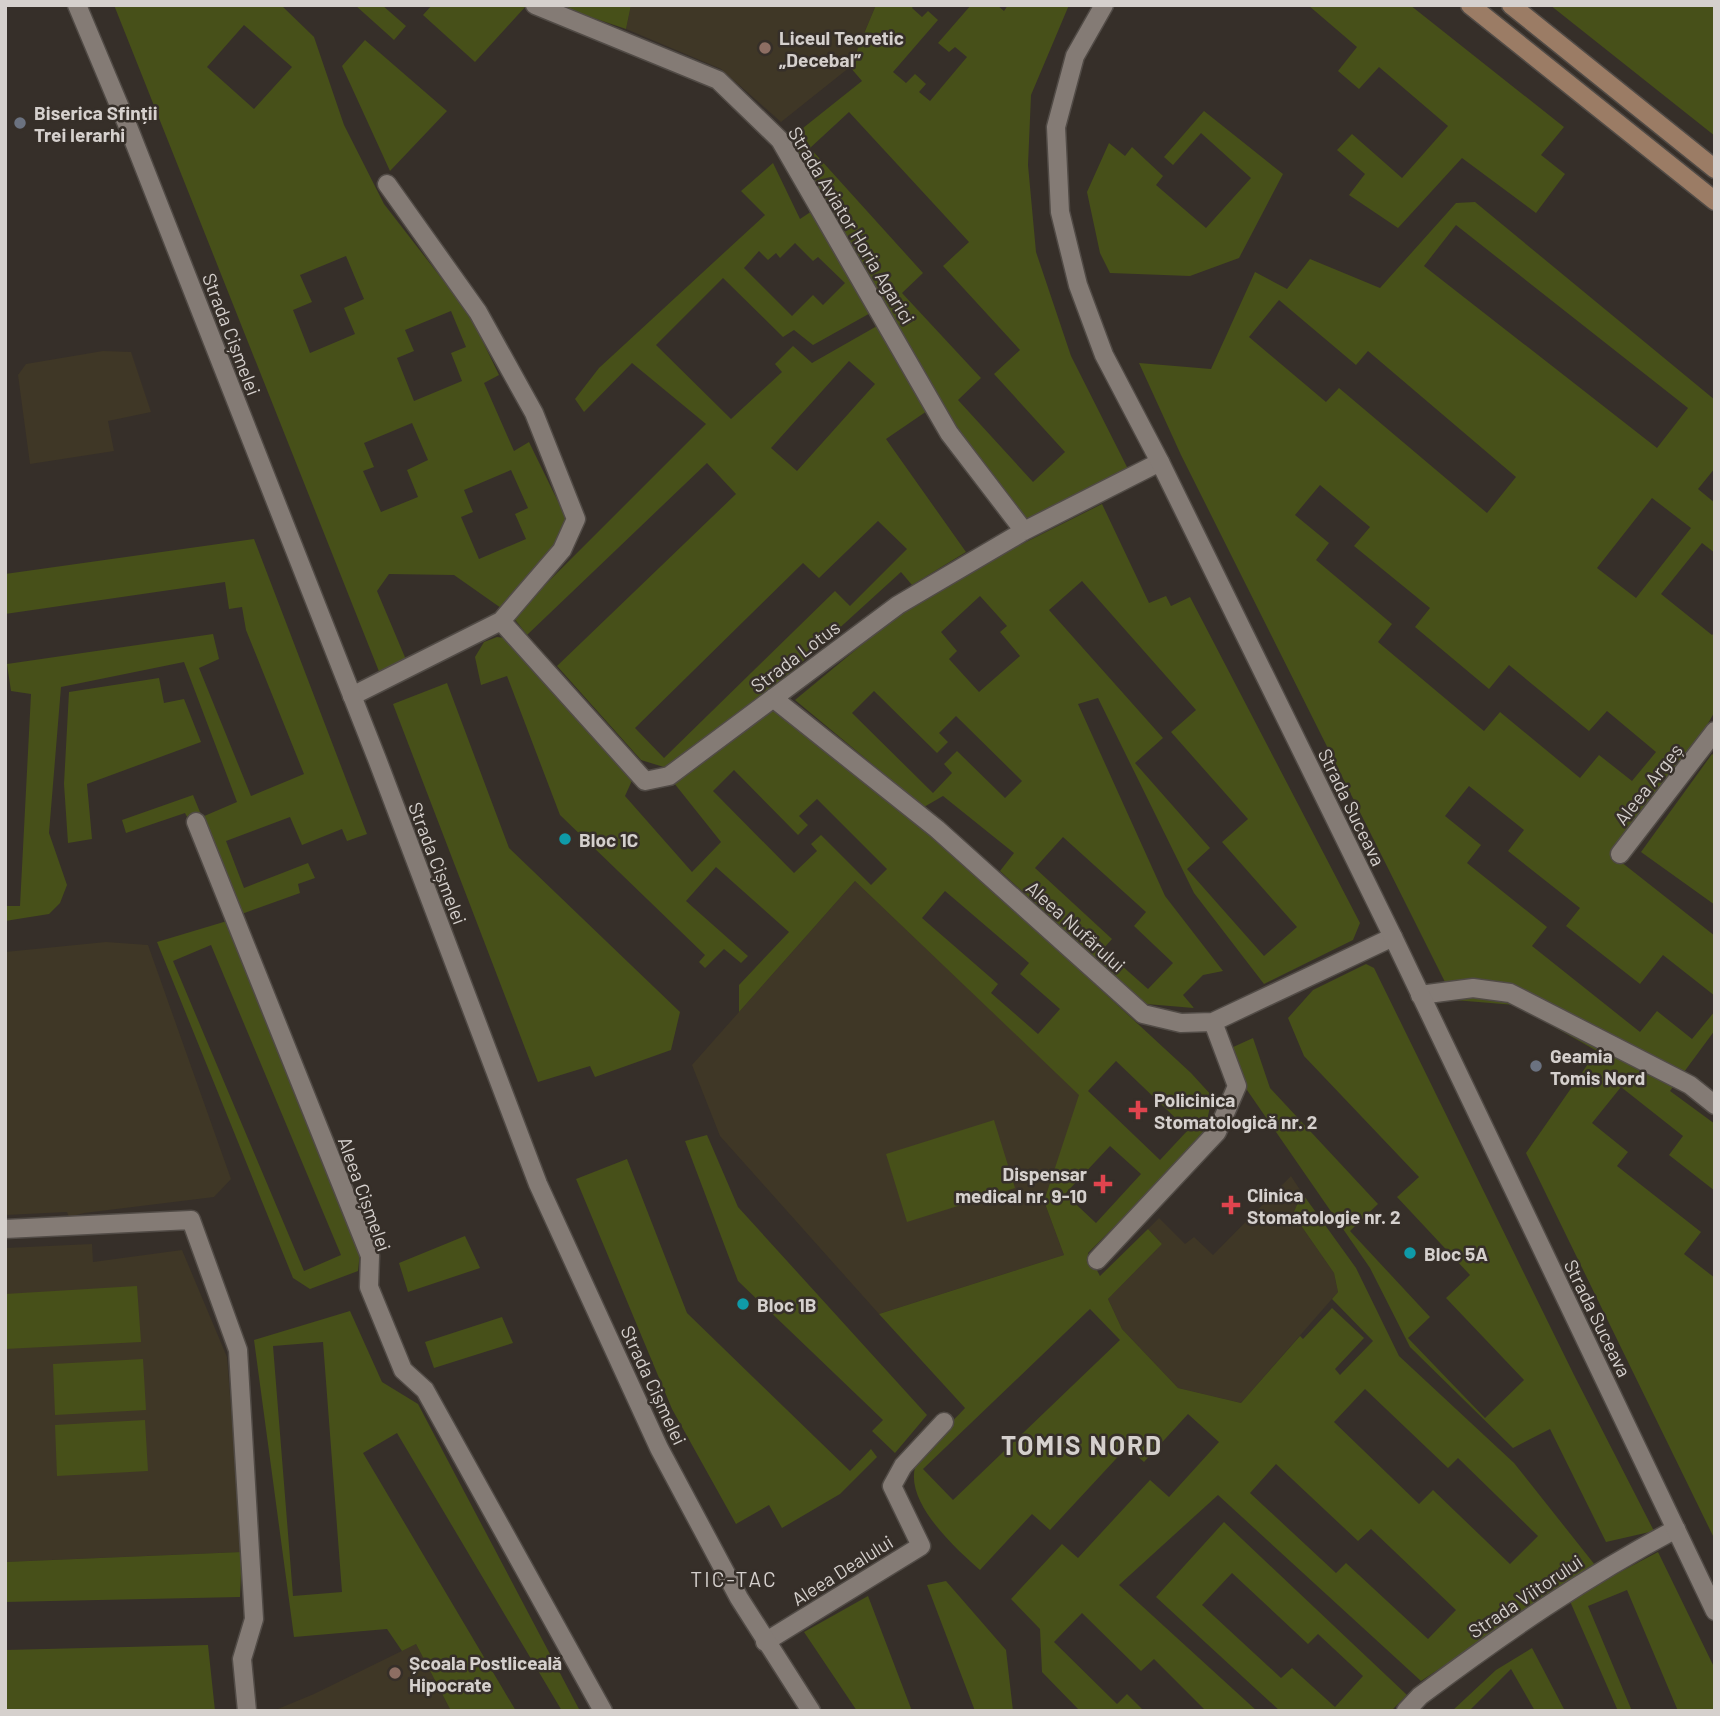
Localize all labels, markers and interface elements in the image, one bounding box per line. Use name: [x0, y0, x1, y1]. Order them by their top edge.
place label: Liceul Teoretic „Decebal”: [779, 26, 904, 71]
marker: Liceul Teoretic „Decebal”: [757, 40, 773, 56]
place label: Biserica Sfinții Trei Ierarhi: [34, 101, 157, 146]
marker: Biserica Sfinții Trei Ierarhi: [12, 115, 28, 131]
street label: Strada Aviator Horia Agarici: [784, 122, 920, 328]
street label: Strada Cișmelei: [198, 270, 266, 398]
street label: Strada Lotus: [746, 615, 844, 697]
street label: Aleea Argeș: [1609, 739, 1687, 829]
street label: Strada Suceava: [1314, 745, 1390, 869]
street label: Strada Cișmelei: [404, 799, 472, 927]
place label: Bloc 1C: [579, 828, 638, 851]
marker: Bloc 1C: [557, 831, 573, 847]
street label: Aleea Nufărului: [1022, 876, 1130, 976]
place label: Geamia Tomis Nord: [1550, 1044, 1645, 1089]
marker: Geamia Tomis Nord: [1528, 1058, 1544, 1074]
place label: Policinica Stomatologică nr. 2: [1154, 1088, 1317, 1133]
marker: Policinica Stomatologică nr. 2: [1128, 1100, 1148, 1120]
street label: Aleea Cișmelei: [334, 1134, 396, 1254]
place label: Dispensar medical nr. 9-10: [955, 1162, 1088, 1207]
marker: Dispensar medical nr. 9-10: [1093, 1174, 1113, 1194]
place label: Clinica Stomatologie nr. 2: [1247, 1183, 1401, 1228]
marker: Clinica Stomatologie nr. 2: [1221, 1195, 1241, 1215]
place label: Bloc 5A: [1424, 1242, 1488, 1265]
marker: Bloc 5A: [1402, 1245, 1418, 1261]
street label: Strada Suceava: [1560, 1256, 1636, 1380]
place label: Bloc 1B: [757, 1293, 817, 1316]
marker: Bloc 1B: [735, 1296, 751, 1312]
street label: Strada Cișmelei: [616, 1322, 692, 1448]
district label: TOMIS NORD: [1001, 1429, 1163, 1460]
street label: Aleea Dealului: [787, 1530, 897, 1610]
street label: Strada Viitorului: [1463, 1549, 1587, 1643]
district label: TIC-TAC: [690, 1566, 778, 1591]
place label: Școala Postliceală Hipocrate: [409, 1651, 562, 1696]
marker: Școala Postliceală Hipocrate: [387, 1665, 403, 1681]

